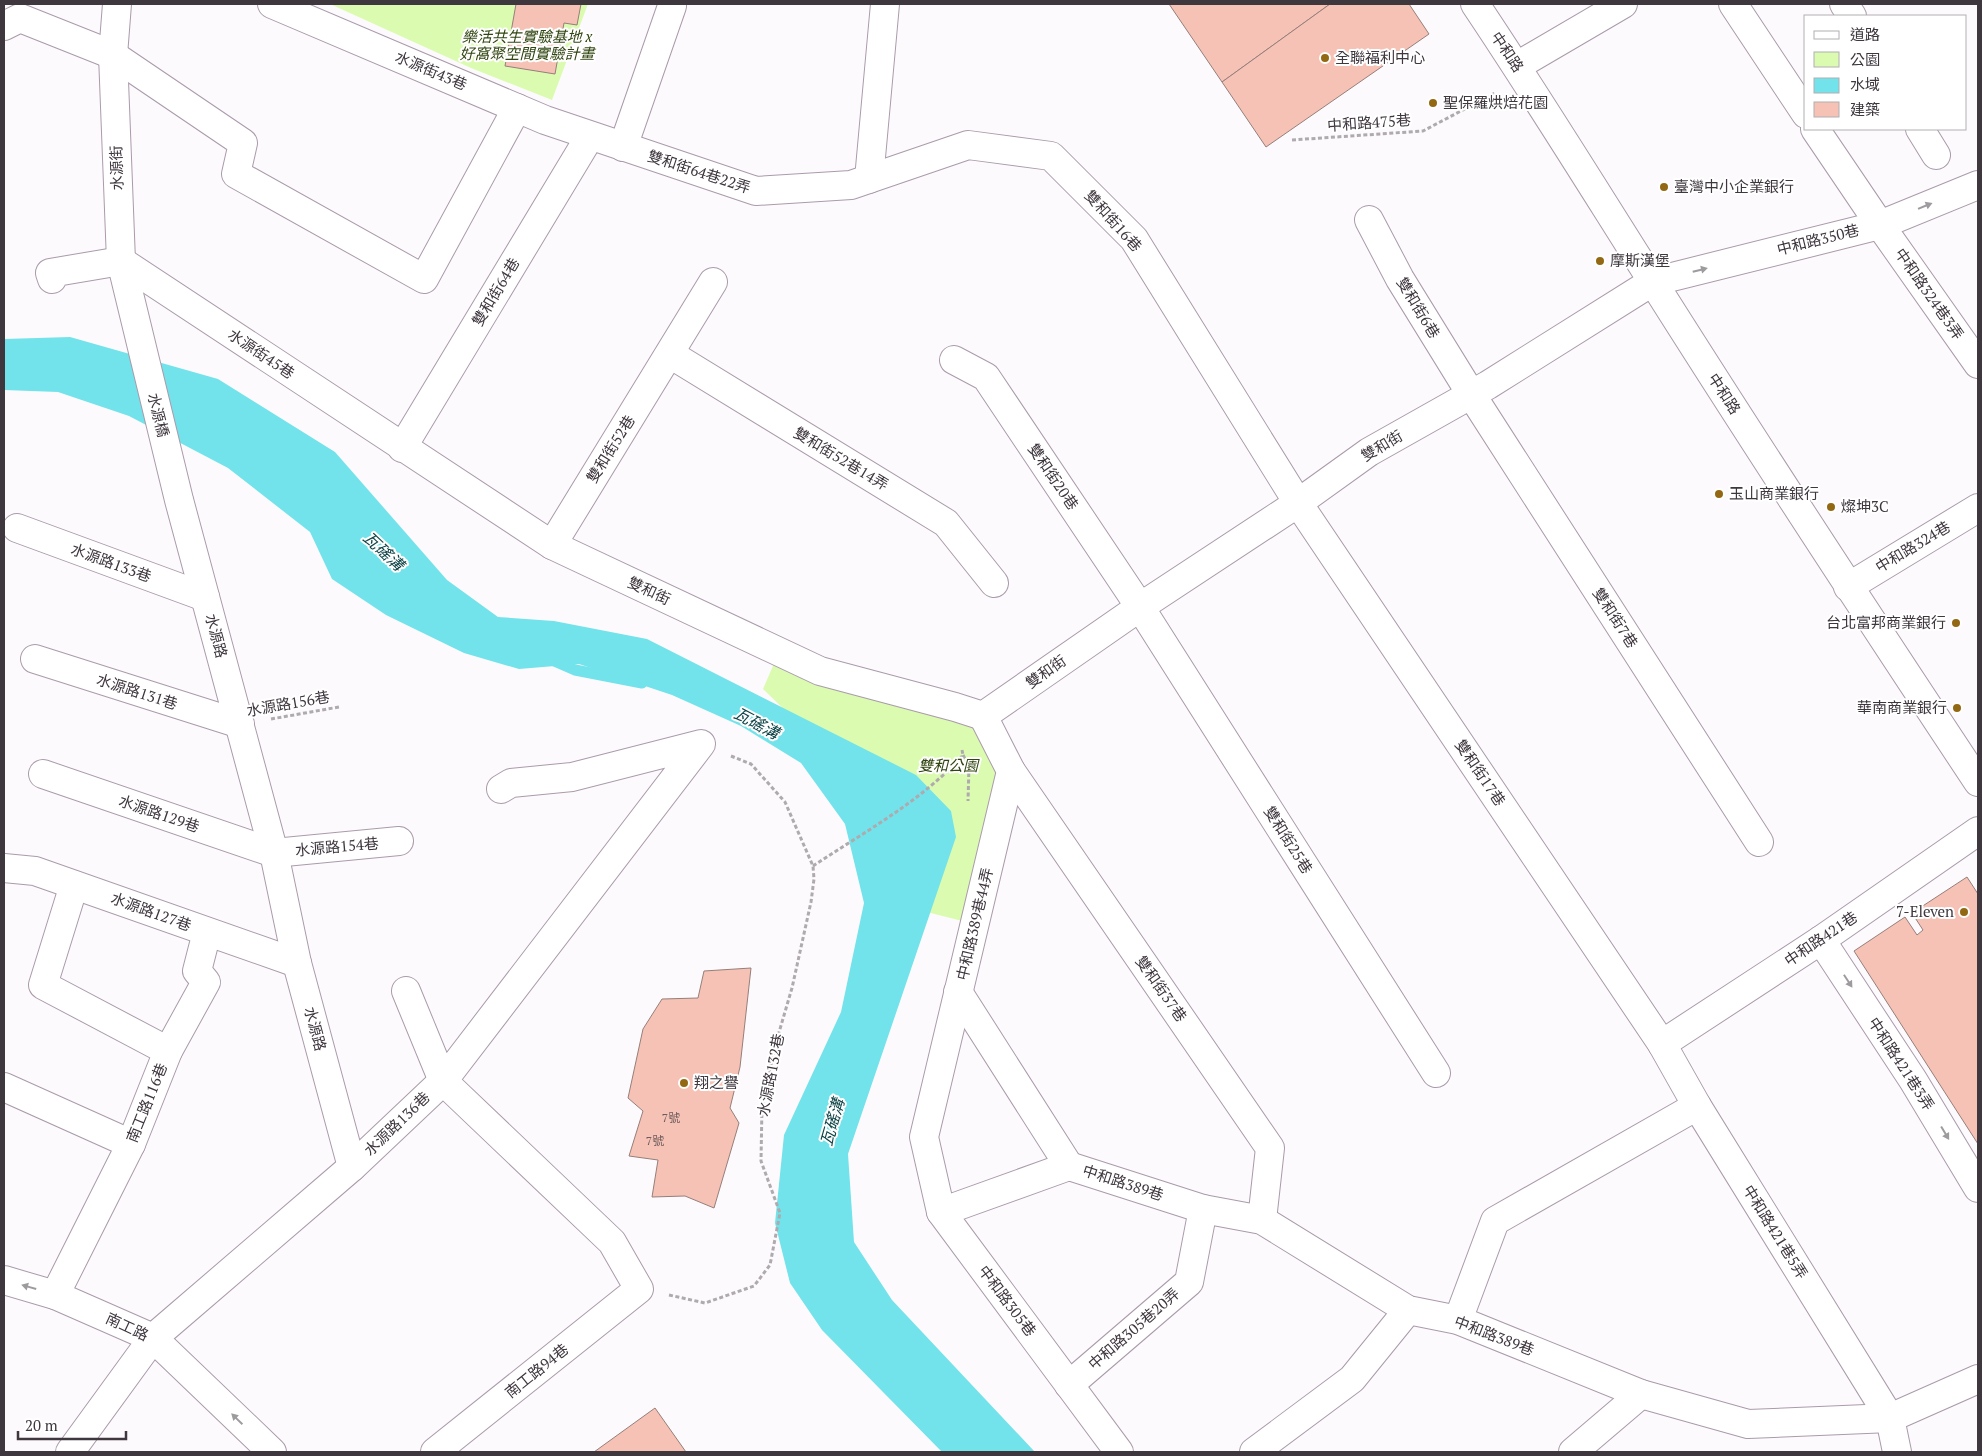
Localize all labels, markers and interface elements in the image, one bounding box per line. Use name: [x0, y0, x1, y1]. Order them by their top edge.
legend: [1804, 15, 1967, 130]
text: 道路: [1850, 24, 1880, 44]
park label: 樂活共生實驗基地 x 好窩聚空間實驗計畫: [459, 26, 596, 63]
street label: 中和路: [1487, 27, 1529, 76]
street label: 水源街43巷: [393, 46, 470, 94]
place label: 全聯福利中心: [1335, 47, 1425, 67]
text: 公園: [1850, 49, 1880, 69]
marker: 全聯福利中心: [1319, 52, 1331, 64]
text: 水域: [1850, 74, 1880, 94]
place label: 聖保羅烘焙花園: [1443, 92, 1548, 112]
marker: 聖保羅烘焙花園: [1427, 97, 1439, 109]
text: 建築: [1850, 99, 1880, 119]
street label: 中和路475巷: [1326, 109, 1412, 135]
street label: 水源街: [105, 145, 127, 191]
street label: 雙和街64巷22弄: [645, 145, 753, 197]
place label: 臺灣中小企業銀行: [1674, 176, 1794, 196]
marker: 臺灣中小企業銀行: [1658, 181, 1670, 193]
street label: 雙和街16巷: [1081, 185, 1147, 255]
one-way arrow: [1918, 202, 1932, 210]
street label: 中和路350巷: [1775, 219, 1861, 259]
street label: 中和路324巷3弄: [1891, 244, 1969, 343]
place label: 摩斯漢堡: [1610, 250, 1670, 270]
street label: 雙和街64巷: [467, 254, 523, 329]
marker: 摩斯漢堡: [1594, 255, 1606, 267]
one-way arrow: [1692, 266, 1707, 274]
street label: 雙和街6巷: [1393, 273, 1445, 342]
street label: 水源街45巷: [224, 324, 299, 383]
street label: 中和路: [1704, 369, 1745, 418]
street label: 水源橋: [144, 390, 174, 439]
street label: 雙和街52巷: [582, 411, 639, 486]
street label: 雙和街52巷14弄: [791, 422, 893, 494]
street label: 雙和街: [1357, 425, 1406, 465]
street label: 雙和街20巷: [1024, 439, 1083, 514]
place label: 玉山商業銀行: [1729, 483, 1819, 503]
marker: 玉山商業銀行: [1713, 488, 1725, 500]
place label: 燦坤3C: [1841, 496, 1889, 516]
marker: 燦坤3C: [1825, 501, 1837, 513]
street label: 中和路324巷: [1871, 516, 1954, 576]
water label: 瓦磘溝: [359, 527, 411, 577]
street label: 水源路133巷: [68, 538, 154, 586]
street label: 雙和街: [625, 572, 674, 609]
street label: 雙和街7巷: [1589, 583, 1643, 651]
street label: 水源路: [201, 611, 232, 660]
place label: 台北富邦商業銀行: [1826, 612, 1946, 632]
marker: 台北富邦商業銀行: [1950, 617, 1962, 629]
street label: 雙和街: [1021, 650, 1070, 692]
street label: 水源路131巷: [94, 669, 180, 714]
street label: 水源路156巷: [245, 686, 331, 720]
place label: 華南商業銀行: [1857, 697, 1947, 717]
water label: 瓦磘溝: [731, 702, 785, 745]
marker: 華南商業銀行: [1951, 702, 1963, 714]
street label: 雙和街17巷: [1451, 735, 1510, 810]
park label: 雙和公園: [918, 755, 980, 775]
street label: 水源路129巷: [116, 790, 202, 836]
street label: 雙和街25巷: [1260, 802, 1317, 877]
street label: 水源路154巷: [294, 832, 380, 860]
street label: 中和路389巷44弄: [951, 866, 997, 982]
street label: 水源路127巷: [108, 887, 194, 935]
place label: 7-Eleven: [1896, 901, 1954, 921]
street label: 中和路421巷: [1780, 906, 1861, 970]
marker: 7-Eleven: [1958, 906, 1970, 918]
street label: 雙和街37巷: [1132, 952, 1192, 1025]
one-way arrow: [1843, 975, 1853, 988]
street label: 水源路: [300, 1004, 331, 1053]
street label: 中和路421巷3弄: [1864, 1013, 1939, 1114]
street label: 水源路132巷: [752, 1032, 788, 1118]
street label: 南工路116巷: [121, 1060, 171, 1145]
place label: 翔之譽: [694, 1072, 739, 1092]
marker: 翔之譽: [678, 1077, 690, 1089]
street label: 水源路136巷: [359, 1087, 433, 1160]
water label: 瓦磘溝: [815, 1094, 850, 1148]
house number: 7號: [662, 1110, 680, 1125]
one-way arrow: [1940, 1126, 1949, 1139]
house number: 7號: [646, 1133, 664, 1148]
street label: 中和路389巷: [1080, 1160, 1166, 1205]
street label: 中和路421巷5弄: [1739, 1181, 1813, 1282]
street label: 中和路305巷: [975, 1261, 1041, 1340]
one-way arrow: [22, 1283, 37, 1291]
street label: 中和路305巷20弄: [1083, 1283, 1183, 1374]
street label: 南工路: [103, 1308, 152, 1345]
street label: 中和路389巷: [1452, 1311, 1537, 1359]
street label: 南工路94巷: [501, 1339, 572, 1402]
scale bar: [18, 1408, 125, 1440]
one-way arrow: [231, 1413, 243, 1425]
text: 20 m: [25, 1415, 58, 1435]

